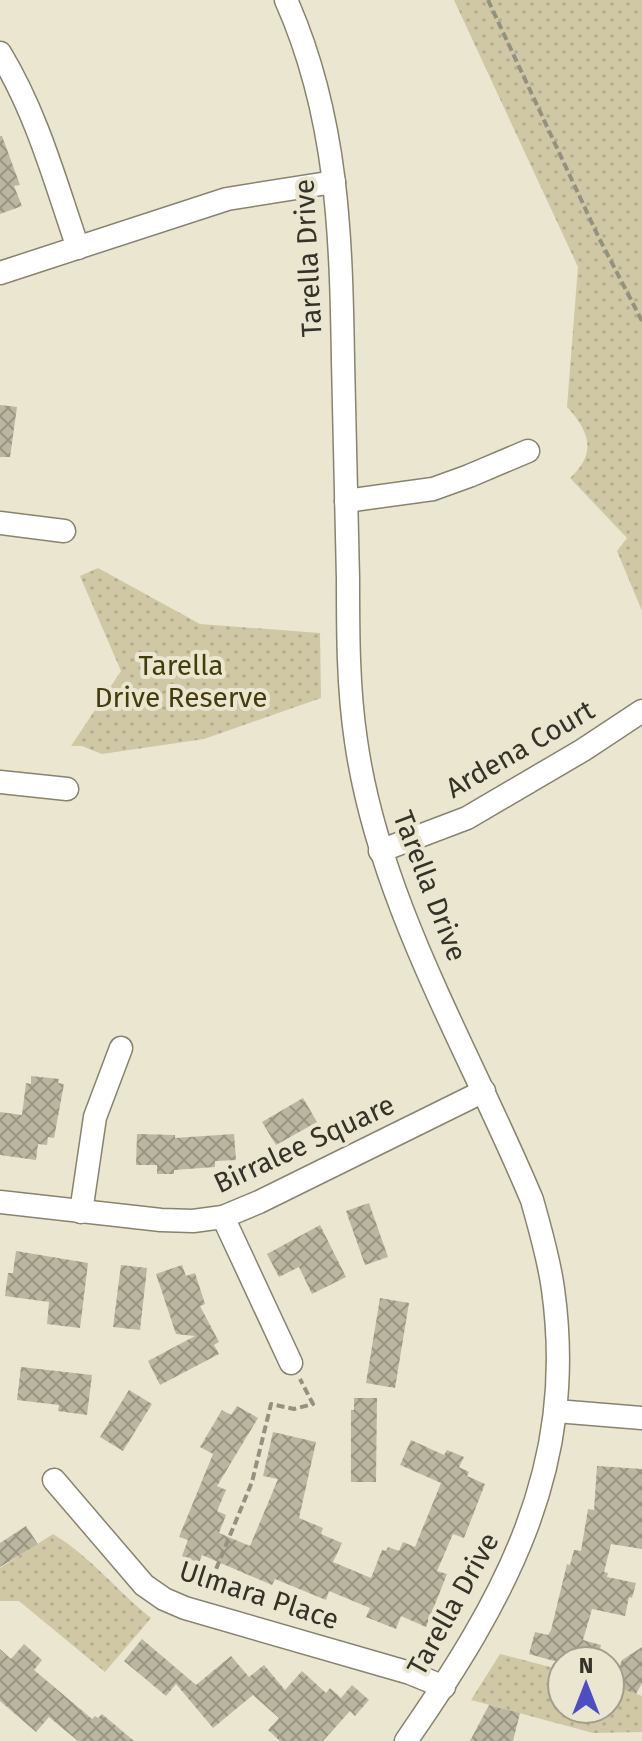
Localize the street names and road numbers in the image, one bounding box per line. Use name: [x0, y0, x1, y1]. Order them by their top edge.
street label: Tarella Drive: [287, 178, 329, 338]
street label: Ardena Court: [440, 693, 601, 805]
street label: Tarella Drive: [386, 806, 474, 966]
street label: Birralee Square: [209, 1088, 399, 1200]
street label: Tarella Drive: [400, 1527, 506, 1681]
street label: Ulmara Place: [175, 1554, 343, 1636]

